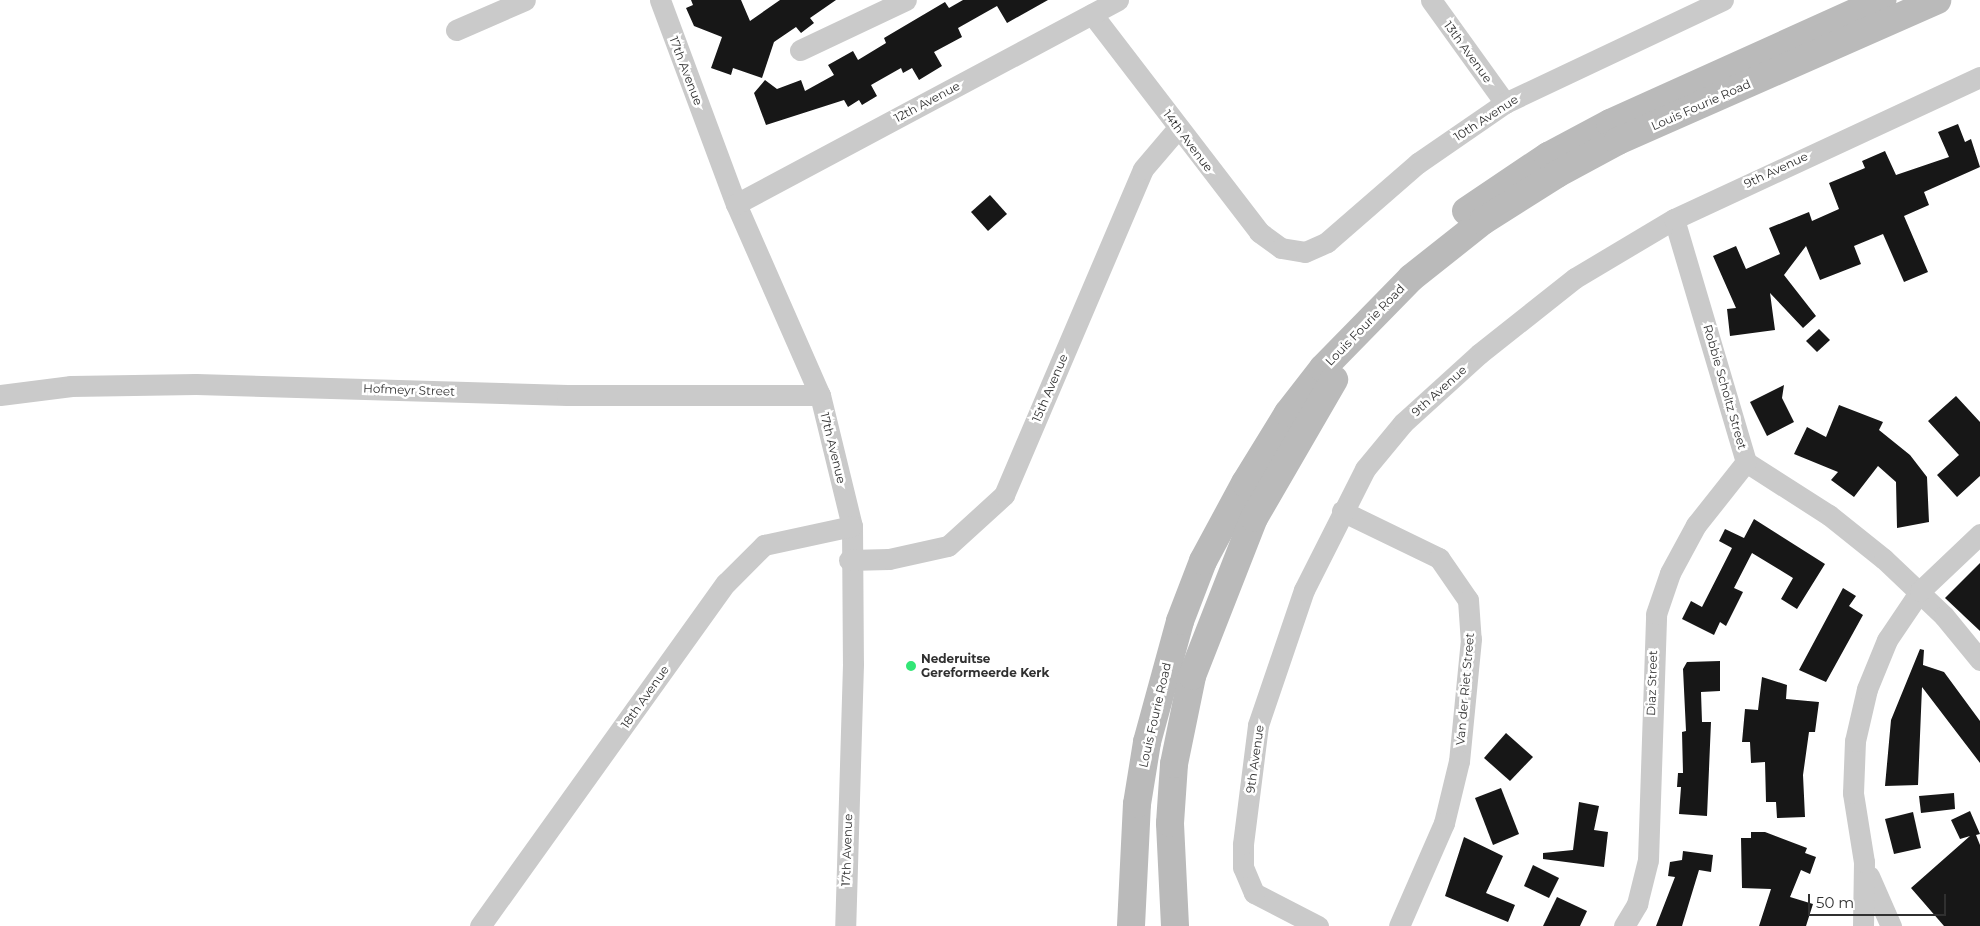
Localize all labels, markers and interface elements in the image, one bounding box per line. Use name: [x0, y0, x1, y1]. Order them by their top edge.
street label: 13th Avenue: [1441, 18, 1495, 86]
street label: 17th Avenue: [666, 35, 706, 107]
street label: Louis Fourie Road: [1649, 77, 1753, 133]
street label: 12th Avenue: [892, 79, 962, 125]
street label: 10th Avenue: [1451, 92, 1521, 144]
street label: 14th Avenue: [1160, 107, 1216, 175]
street label: 9th Avenue: [1742, 149, 1810, 191]
street label: Louis Fourie Road: [1322, 281, 1408, 369]
street label: Robbie Scholtz Street: [1700, 323, 1750, 451]
street label: 15th Avenue: [1029, 352, 1071, 424]
street label: 9th Avenue: [1409, 363, 1469, 419]
street label: Hofmeyr Street: [363, 381, 455, 399]
street label: 17th Avenue: [817, 411, 849, 485]
street label: Van der Riet Street: [1453, 632, 1477, 746]
street label: Diaz Street: [1644, 650, 1660, 716]
place label: Nederuitse Gereformeerde Kerk: [921, 652, 1049, 680]
marker: Nederuitse Gereformeerde Kerk: [905, 660, 917, 672]
street label: Louis Fourie Road: [1136, 661, 1174, 769]
street label: 18th Avenue: [618, 663, 672, 731]
street label: 9th Avenue: [1243, 724, 1267, 794]
street label: 17th Avenue: [839, 813, 855, 887]
scale bar: [1810, 884, 1948, 916]
text: 50 m: [1816, 893, 1854, 912]

